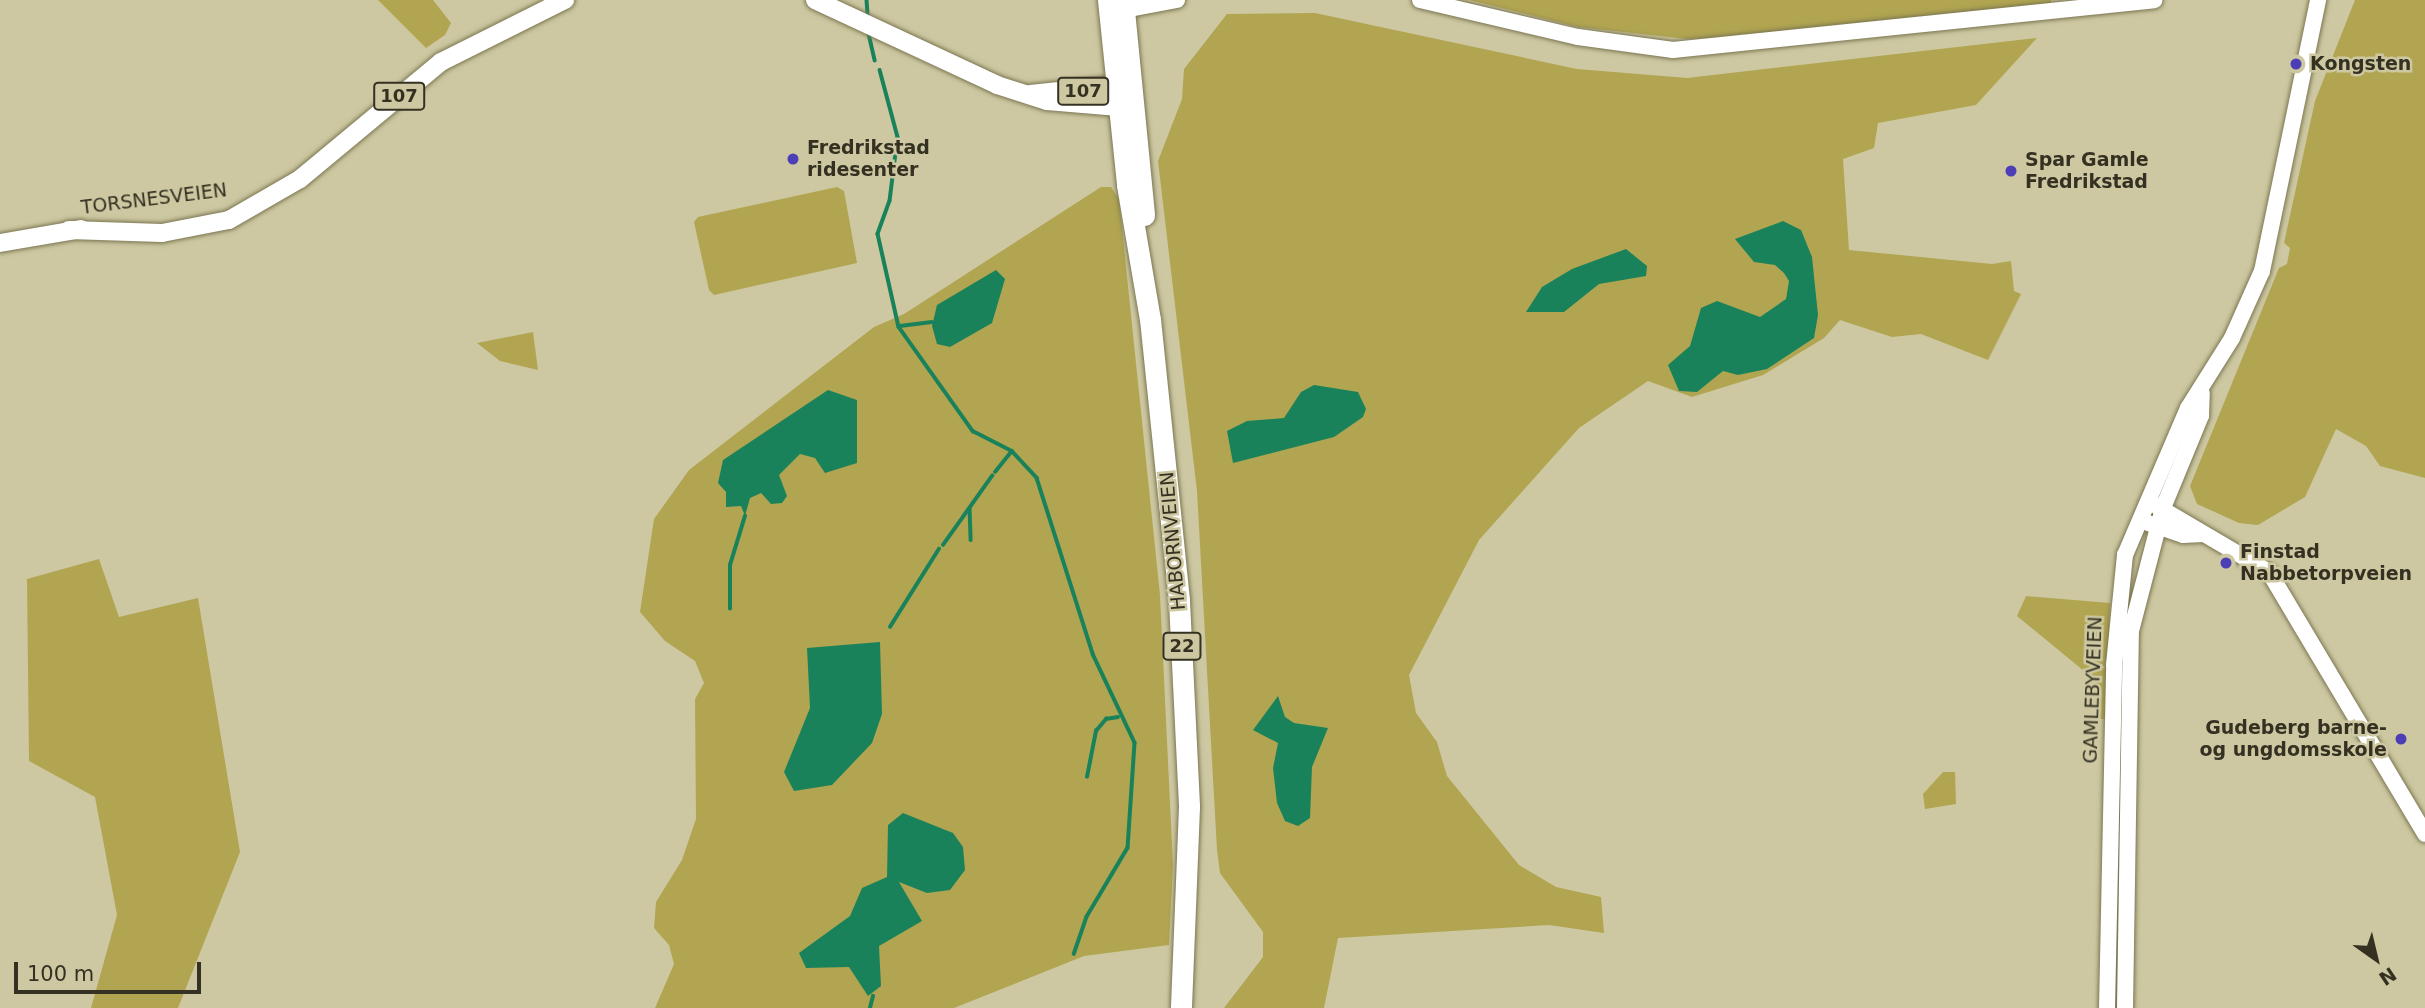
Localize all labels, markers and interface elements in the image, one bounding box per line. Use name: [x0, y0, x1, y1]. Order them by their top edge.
place label: Kongsten: [2310, 53, 2411, 75]
marker: Kongsten: [2288, 56, 2304, 72]
road number: 107: [1057, 76, 1109, 106]
road number: 107: [373, 82, 425, 110]
place label: Fredrikstad ridesenter: [807, 137, 930, 181]
place label: Spar Gamle Fredrikstad: [2025, 149, 2149, 193]
marker: Fredrikstad ridesenter: [785, 151, 801, 167]
marker: Spar Gamle Fredrikstad: [2003, 163, 2019, 179]
street label: TORSNESVEIEN: [80, 179, 228, 219]
street label: HABORNVEIEN: [1156, 471, 1190, 611]
place label: Finstad Nabbetorpveien: [2240, 541, 2412, 585]
marker: Finstad Nabbetorpveien: [2218, 555, 2234, 571]
street label: GAMLEBYVEIEN: [2079, 616, 2107, 764]
road number: 22: [1161, 632, 1203, 660]
place label: Gudeberg barne- og ungdomsskole: [2199, 717, 2387, 761]
marker: Gudeberg barne- og ungdomsskole: [2393, 731, 2409, 747]
north arrow: [2341, 924, 2411, 994]
scale bar: [18, 948, 205, 992]
text: 100 m: [27, 962, 94, 986]
text: N: [2375, 963, 2400, 990]

